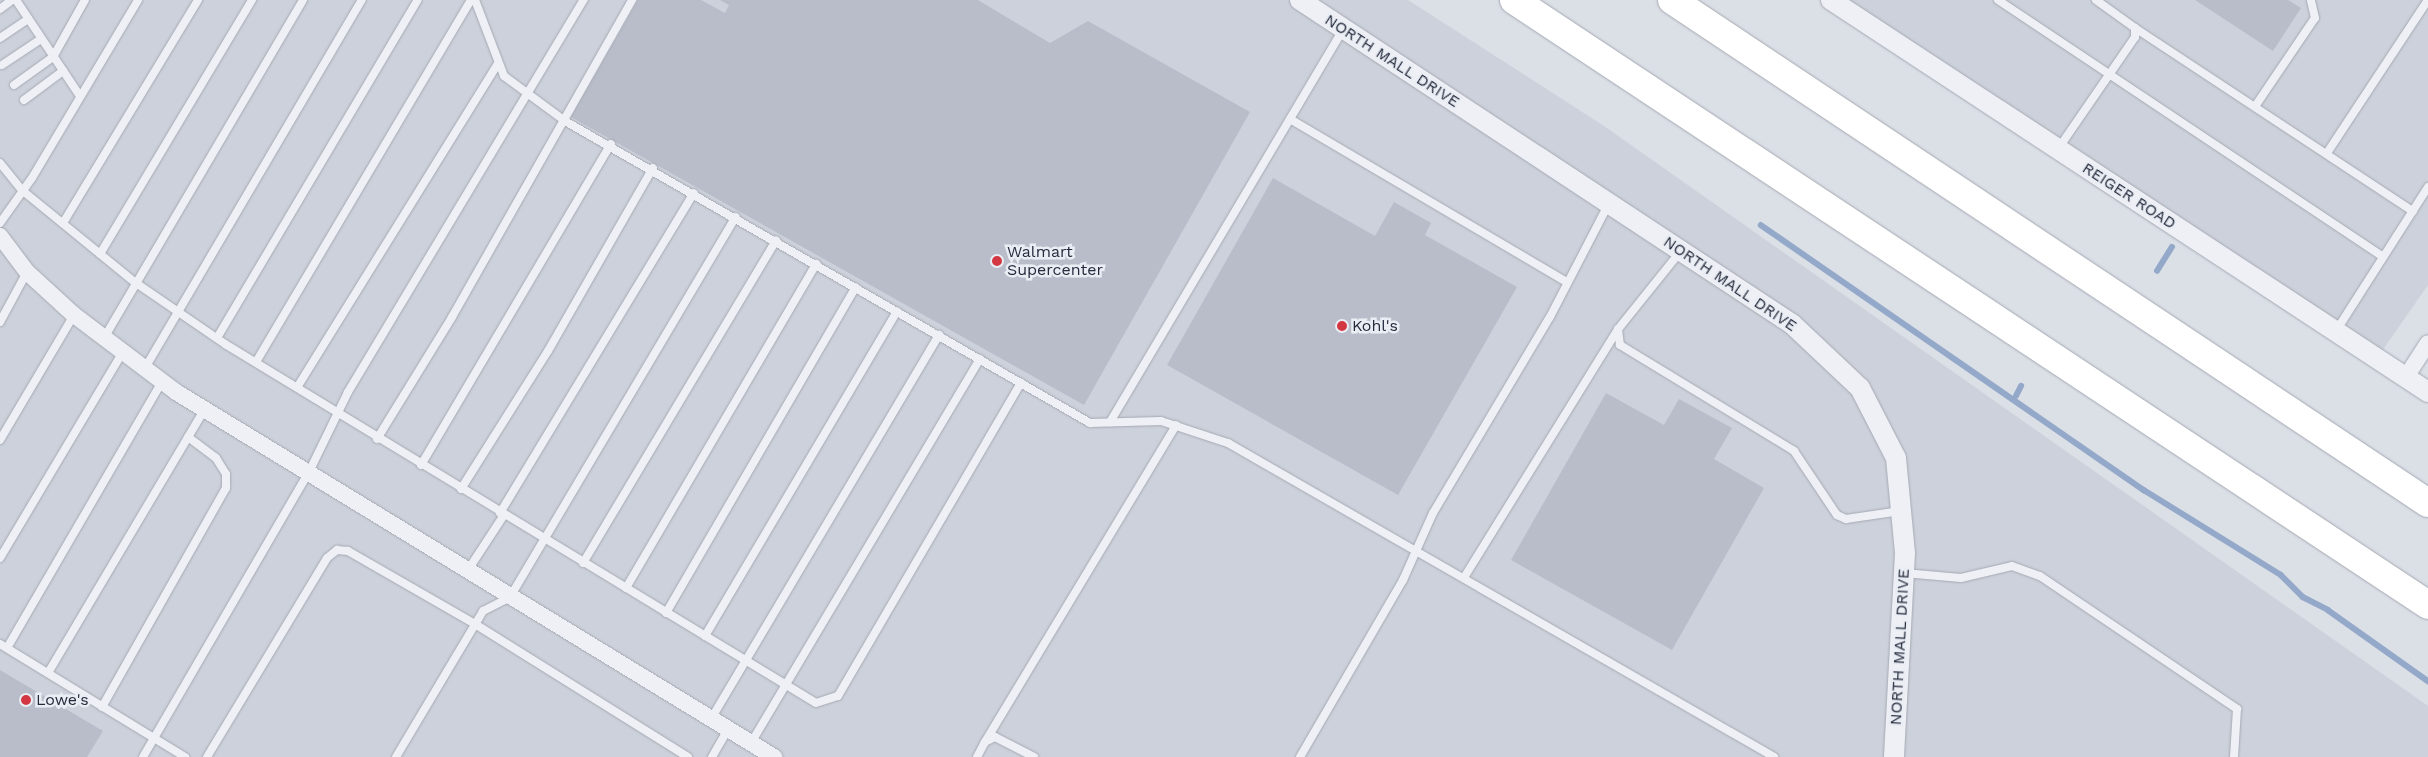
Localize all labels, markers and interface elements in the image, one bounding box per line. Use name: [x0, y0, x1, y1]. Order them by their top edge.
street label: NORTH MALL DRIVE: [1321, 10, 1463, 112]
street label: REIGER ROAD: [2079, 159, 2179, 233]
street label: NORTH MALL DRIVE: [1659, 232, 1801, 336]
place label: Walmart Supercenter: [1007, 242, 1103, 280]
marker: Walmart Supercenter: [991, 255, 1003, 267]
place label: Kohl's: [1352, 316, 1398, 336]
marker: Kohl's: [1336, 320, 1348, 332]
street label: NORTH MALL DRIVE: [1886, 568, 1914, 726]
place label: Lowe's: [36, 690, 89, 710]
marker: Lowe's: [20, 694, 32, 706]

